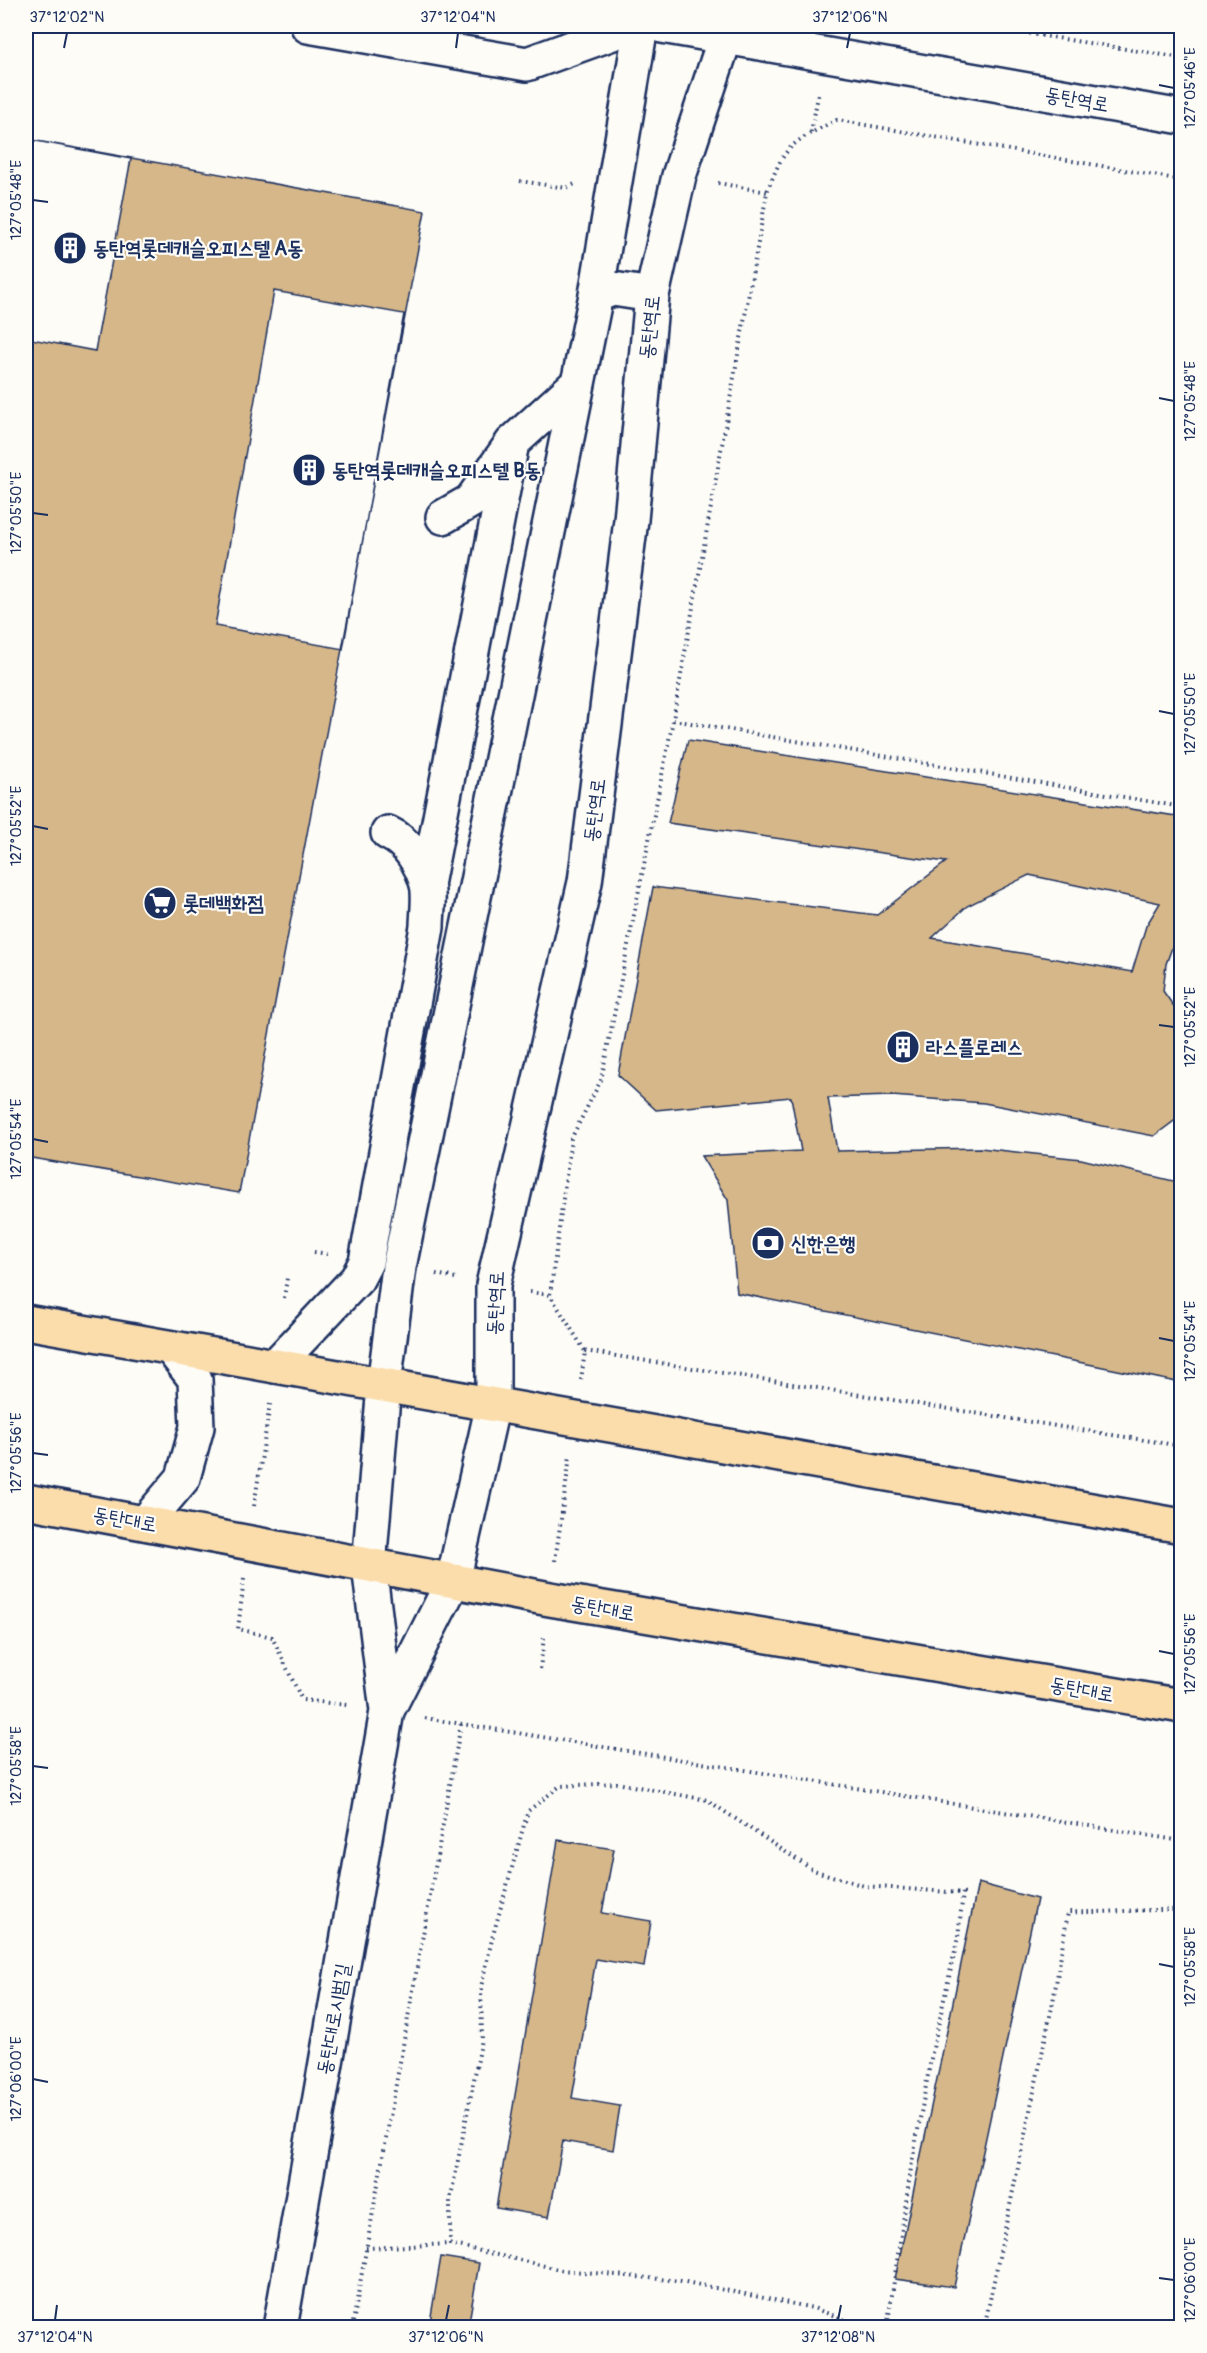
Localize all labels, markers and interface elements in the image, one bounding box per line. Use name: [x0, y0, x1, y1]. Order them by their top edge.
text: 37°12'02"N: [30, 8, 104, 27]
text: 37°12'04"N: [420, 8, 496, 27]
text: 37°12'06"N: [812, 8, 888, 27]
text: 127°05'46"E: [1181, 47, 1200, 129]
street label: 동탄역로: [1043, 82, 1111, 117]
text: 127°05'48"E: [7, 160, 26, 240]
building icon: 동탄역롯데캐슬오피스텔 A동: [52, 230, 88, 266]
place label: 동탄역롯데캐슬오피스텔 A동: [93, 236, 303, 261]
street label: 동탄역로: [634, 294, 665, 360]
text: 127°05'48"E: [1181, 361, 1200, 441]
building icon: 동탄역롯데캐슬오피스텔 B동: [291, 452, 327, 488]
place label: 동탄역롯데캐슬오피스텔 B동: [332, 458, 541, 483]
text: 127°05'50"E: [7, 472, 26, 554]
text: 127°05'50"E: [1181, 673, 1200, 755]
street label: 동탄역로: [578, 777, 611, 844]
text: 127°05'52"E: [7, 786, 26, 866]
supermarket icon: 롯데백화점: [142, 885, 178, 921]
place label: 롯데백화점: [183, 891, 263, 916]
text: 127°05'52"E: [1181, 987, 1200, 1067]
building icon: 라스플로레스: [885, 1029, 921, 1065]
place label: 라스플로레스: [926, 1035, 1023, 1060]
text: 127°05'54"E: [7, 1098, 26, 1179]
bank icon: 신한은행: [750, 1225, 786, 1261]
place label: 신한은행: [791, 1231, 855, 1256]
street label: 동탄역로: [481, 1270, 510, 1336]
text: 127°05'54"E: [1181, 1300, 1200, 1381]
text: 127°05'56"E: [7, 1412, 26, 1493]
street label: 동탄대로: [91, 1502, 159, 1537]
street label: 동탄대로: [569, 1591, 637, 1626]
text: 127°05'56"E: [1181, 1613, 1200, 1694]
street label: 동탄대로: [1048, 1672, 1116, 1707]
text: 127°05'58"E: [7, 1726, 26, 1806]
text: 127°05'58"E: [1181, 1927, 1200, 2007]
street label: 동탄대로시범길: [311, 1961, 356, 2077]
text: 127°06'00"E: [7, 2036, 26, 2122]
text: 127°06'00"E: [1181, 2237, 1200, 2323]
text: 37°12'04"N: [17, 2328, 93, 2347]
text: 37°12'06"N: [408, 2328, 484, 2347]
text: 37°12'08"N: [801, 2328, 875, 2347]

